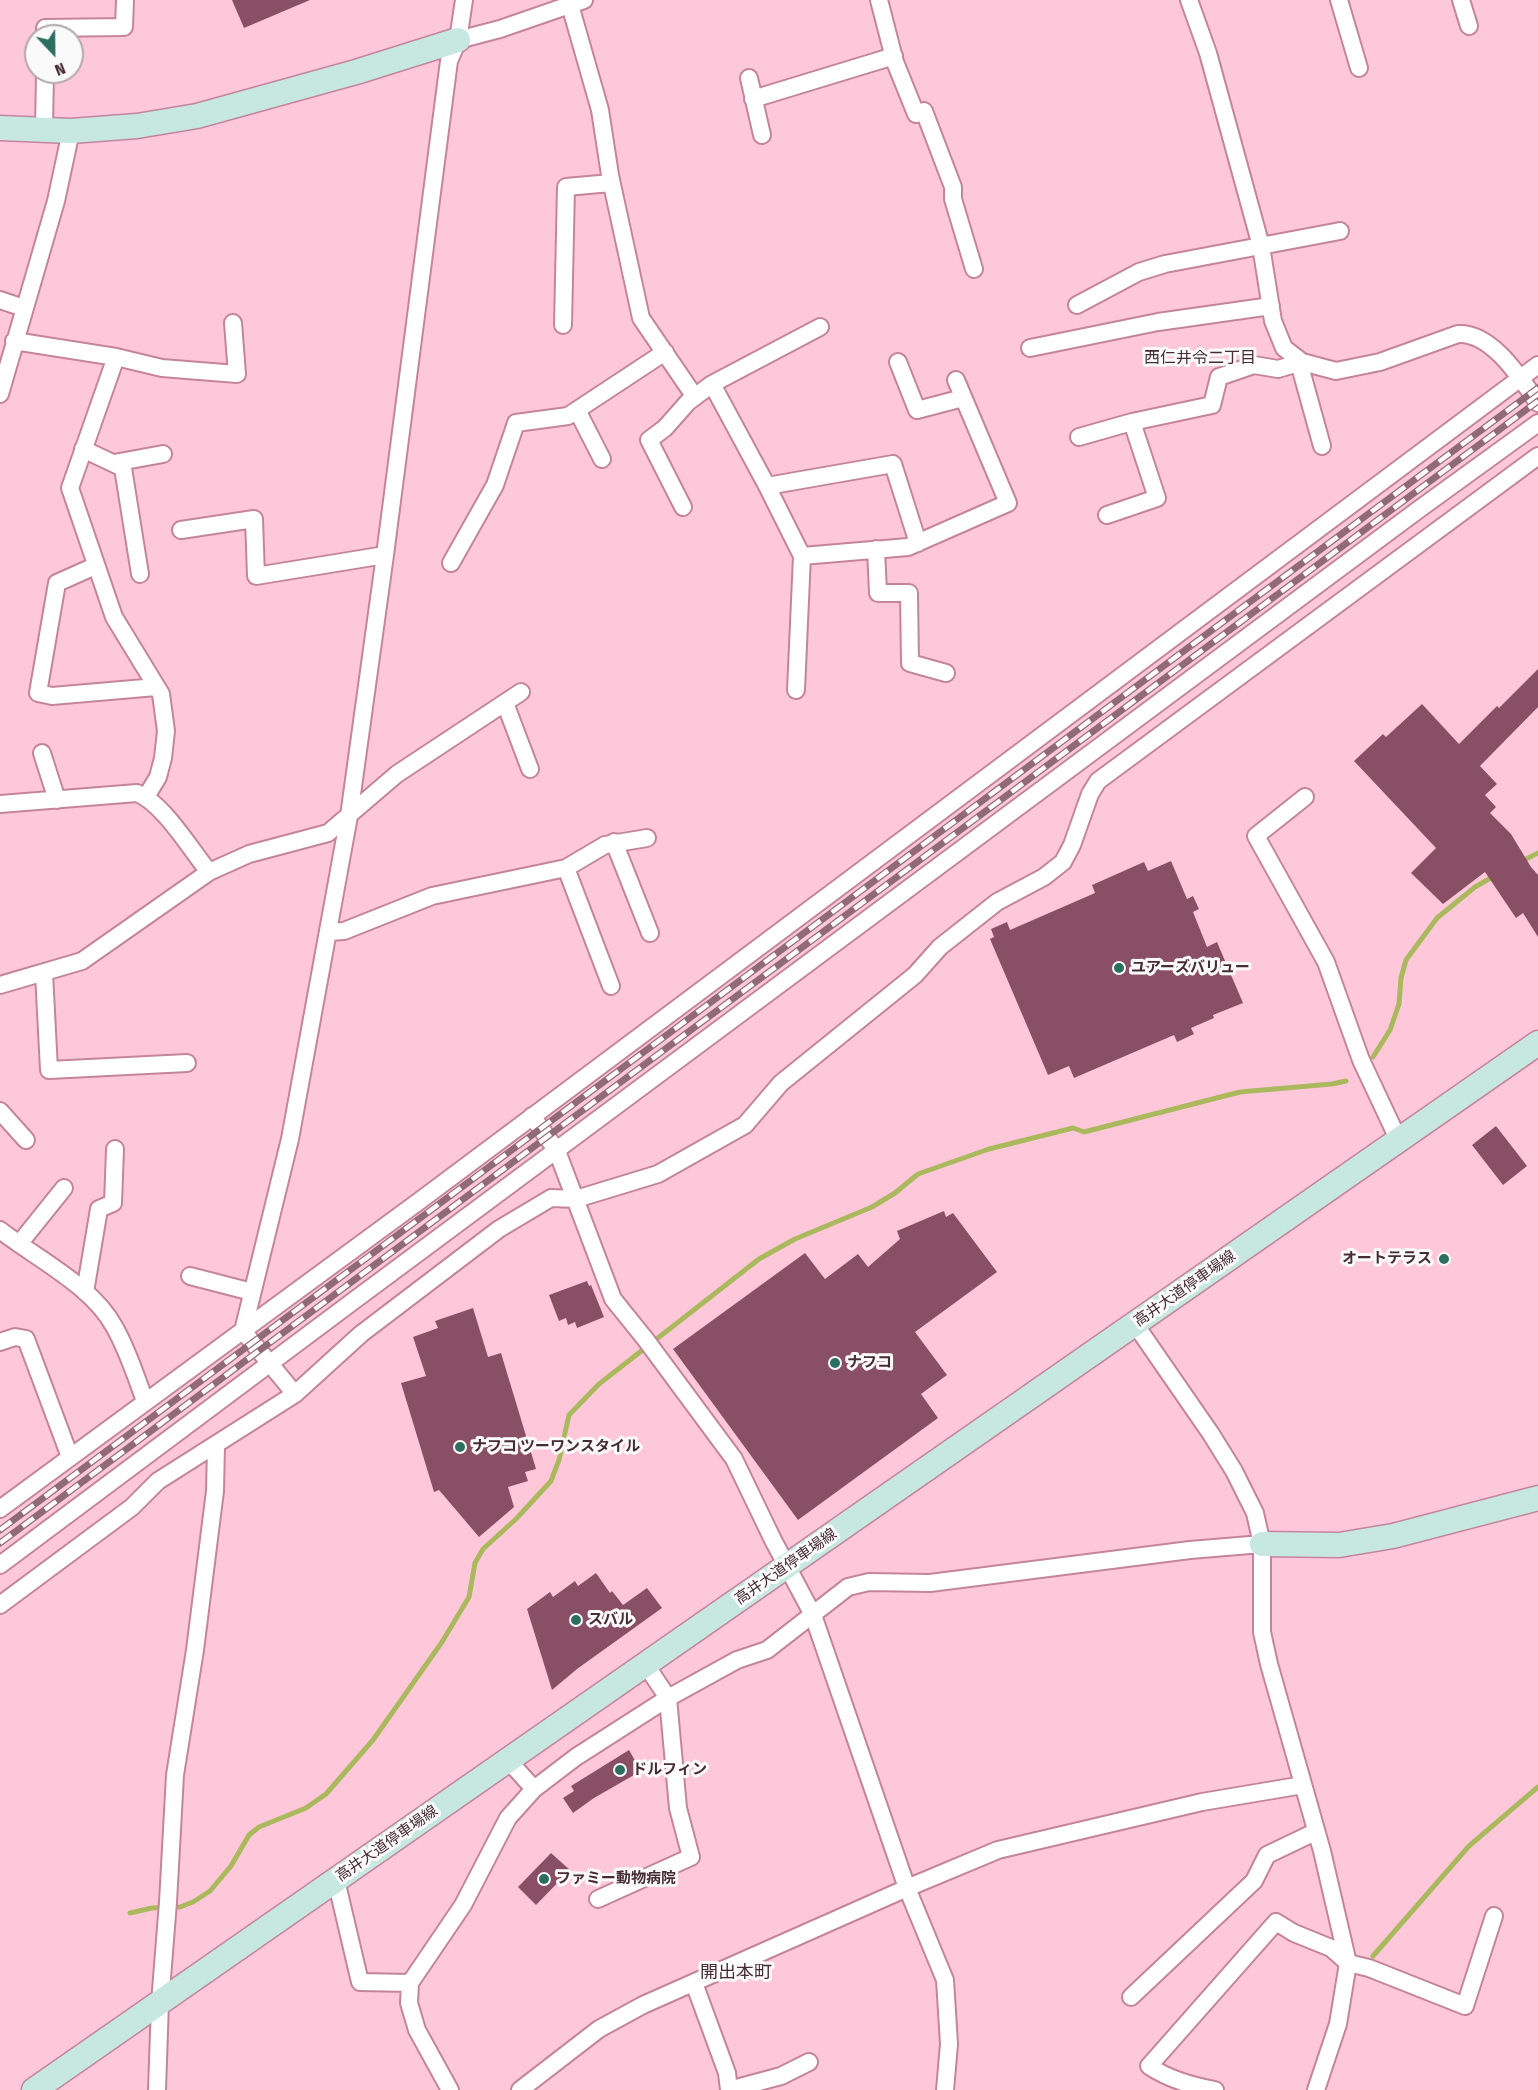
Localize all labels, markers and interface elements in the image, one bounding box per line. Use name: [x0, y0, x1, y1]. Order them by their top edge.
north arrow: [24, 24, 84, 84]
text: N: [52, 59, 68, 80]
district label: 西仁井令二丁目: [1144, 349, 1256, 369]
place label: ユアーズバリュー: [1131, 959, 1250, 977]
marker: ユアーズバリュー: [1112, 961, 1126, 975]
street label: 高井大道停車場線: [1131, 1247, 1239, 1331]
place label: オートテラス: [1342, 1250, 1432, 1268]
marker: オートテラス: [1437, 1252, 1451, 1266]
place label: ナフコ: [847, 1354, 892, 1372]
marker: ナフコ: [828, 1356, 842, 1370]
place label: ナフコ ツーワンスタイル: [472, 1438, 640, 1456]
marker: ナフコ ツーワンスタイル: [453, 1440, 467, 1454]
street label: 高井大道停車場線: [732, 1525, 840, 1609]
place label: スバル: [588, 1611, 633, 1629]
marker: スバル: [569, 1613, 583, 1627]
place label: ドルフィン: [632, 1761, 707, 1779]
marker: ドルフィン: [613, 1763, 627, 1777]
street label: 高井大道停車場線: [333, 1802, 441, 1886]
place label: ファミー動物病院: [556, 1870, 676, 1888]
marker: ファミー動物病院: [537, 1872, 551, 1886]
district label: 開出本町: [700, 1962, 772, 1984]

